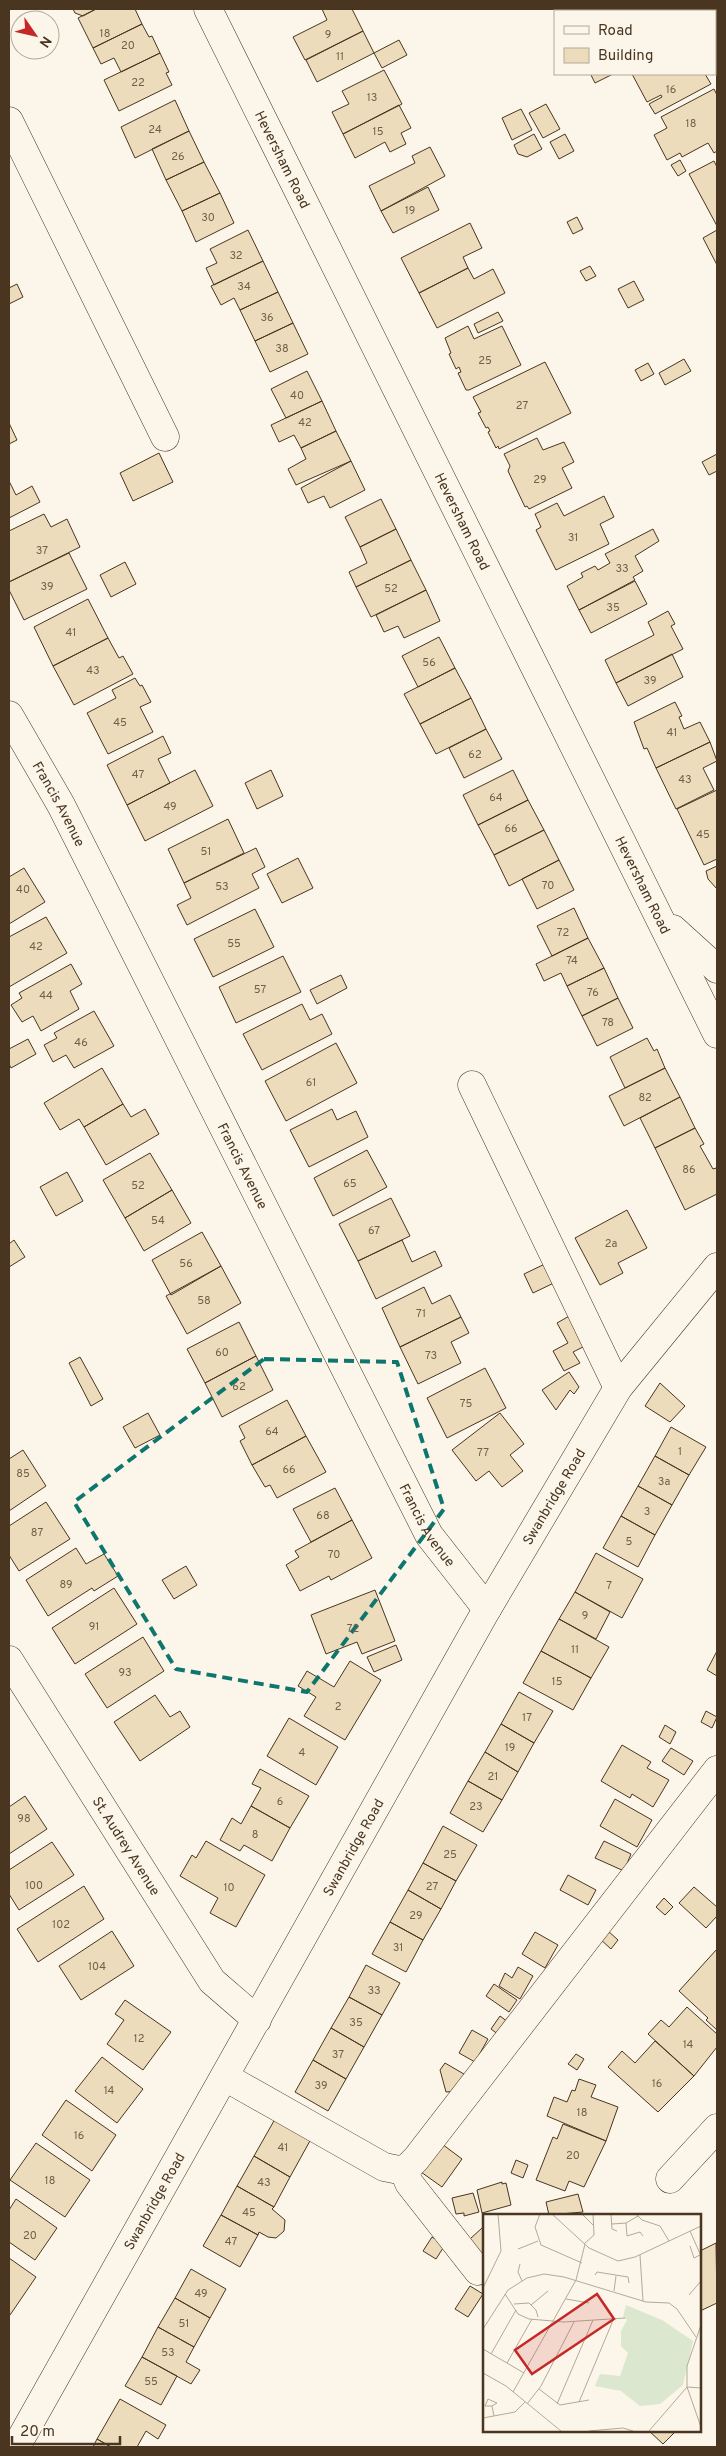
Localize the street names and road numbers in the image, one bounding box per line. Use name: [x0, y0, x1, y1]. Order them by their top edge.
street label: Heversham Road: [250, 108, 313, 212]
street label: Heversham Road: [430, 470, 492, 574]
street label: Francis Avenue: [28, 759, 88, 850]
street label: Heversham Road: [610, 834, 673, 937]
street label: Francis Avenue: [213, 1121, 270, 1212]
street label: Swanbridge Road: [520, 1446, 590, 1549]
street label: Francis Avenue: [395, 1481, 458, 1571]
street label: St. Audrey Avenue: [88, 1794, 163, 1899]
street label: Swanbridge Road: [320, 1796, 389, 1900]
street label: Swanbridge Road: [121, 2150, 190, 2254]

